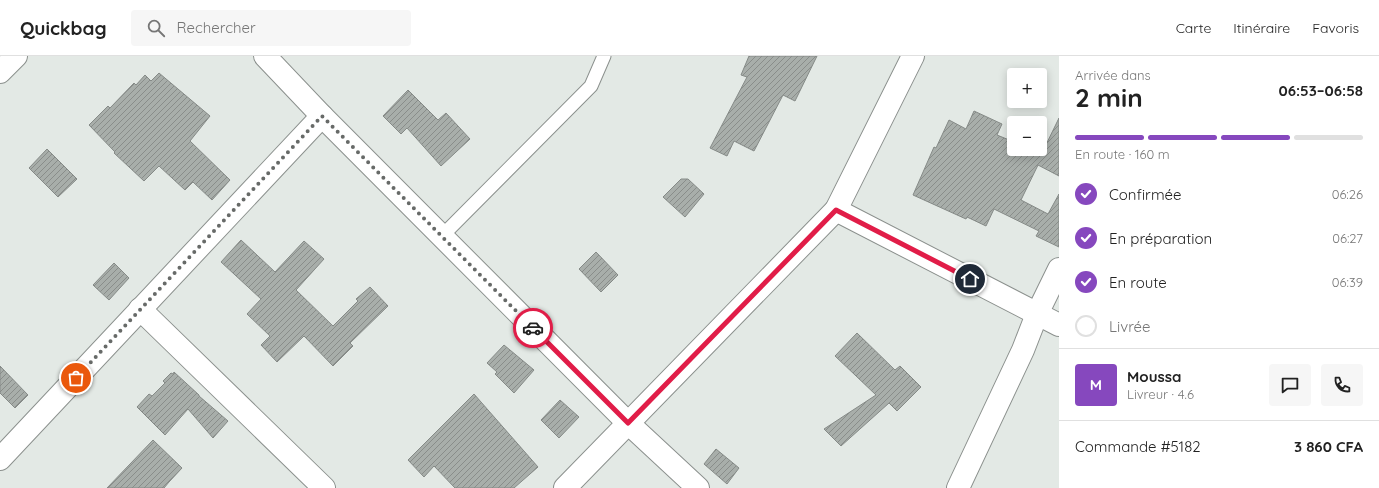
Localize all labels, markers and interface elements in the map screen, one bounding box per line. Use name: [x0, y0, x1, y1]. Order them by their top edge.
search box: [131, 10, 411, 46]
text: Quickbag: [20, 16, 107, 40]
icon: search: [145, 17, 167, 39]
text: Rechercher: [177, 18, 256, 37]
text: Carte: [1176, 19, 1211, 37]
text: Itinéraire: [1233, 19, 1290, 37]
text: Favoris: [1312, 19, 1359, 37]
text: Arrivée dans: [1075, 67, 1151, 83]
map controls: [1007, 68, 1047, 156]
button: +: [1007, 68, 1047, 108]
text: 2 min: [1075, 81, 1143, 114]
text: 06:53–06:58: [1279, 81, 1363, 100]
button: −: [1007, 116, 1047, 156]
text: En route · 160 m: [1075, 146, 1170, 162]
icon: check: [1075, 183, 1097, 205]
text: Confirmée: [1109, 185, 1182, 204]
text: 06:26: [1332, 186, 1363, 202]
icon: check: [1075, 227, 1097, 249]
text: En préparation: [1109, 229, 1212, 248]
text: 06:27: [1332, 230, 1363, 246]
pin: [953, 262, 987, 296]
icon: home: [959, 268, 981, 290]
icon: check: [1075, 271, 1097, 293]
text: En route: [1109, 273, 1167, 292]
text: 06:39: [1332, 274, 1363, 290]
courier: [513, 308, 553, 348]
icon: car: [522, 317, 544, 339]
text: Livrée: [1109, 317, 1151, 336]
pin: [59, 361, 93, 395]
button: chat: [1269, 364, 1311, 406]
button: phone: [1321, 364, 1363, 406]
icon: bag: [65, 367, 87, 389]
text: Moussa: [1127, 367, 1181, 386]
text: M: [1090, 375, 1102, 394]
text: Livreur · 4.6: [1127, 386, 1194, 402]
text: Commande #5182: [1075, 437, 1201, 456]
text: 3 860 CFA: [1294, 437, 1363, 456]

